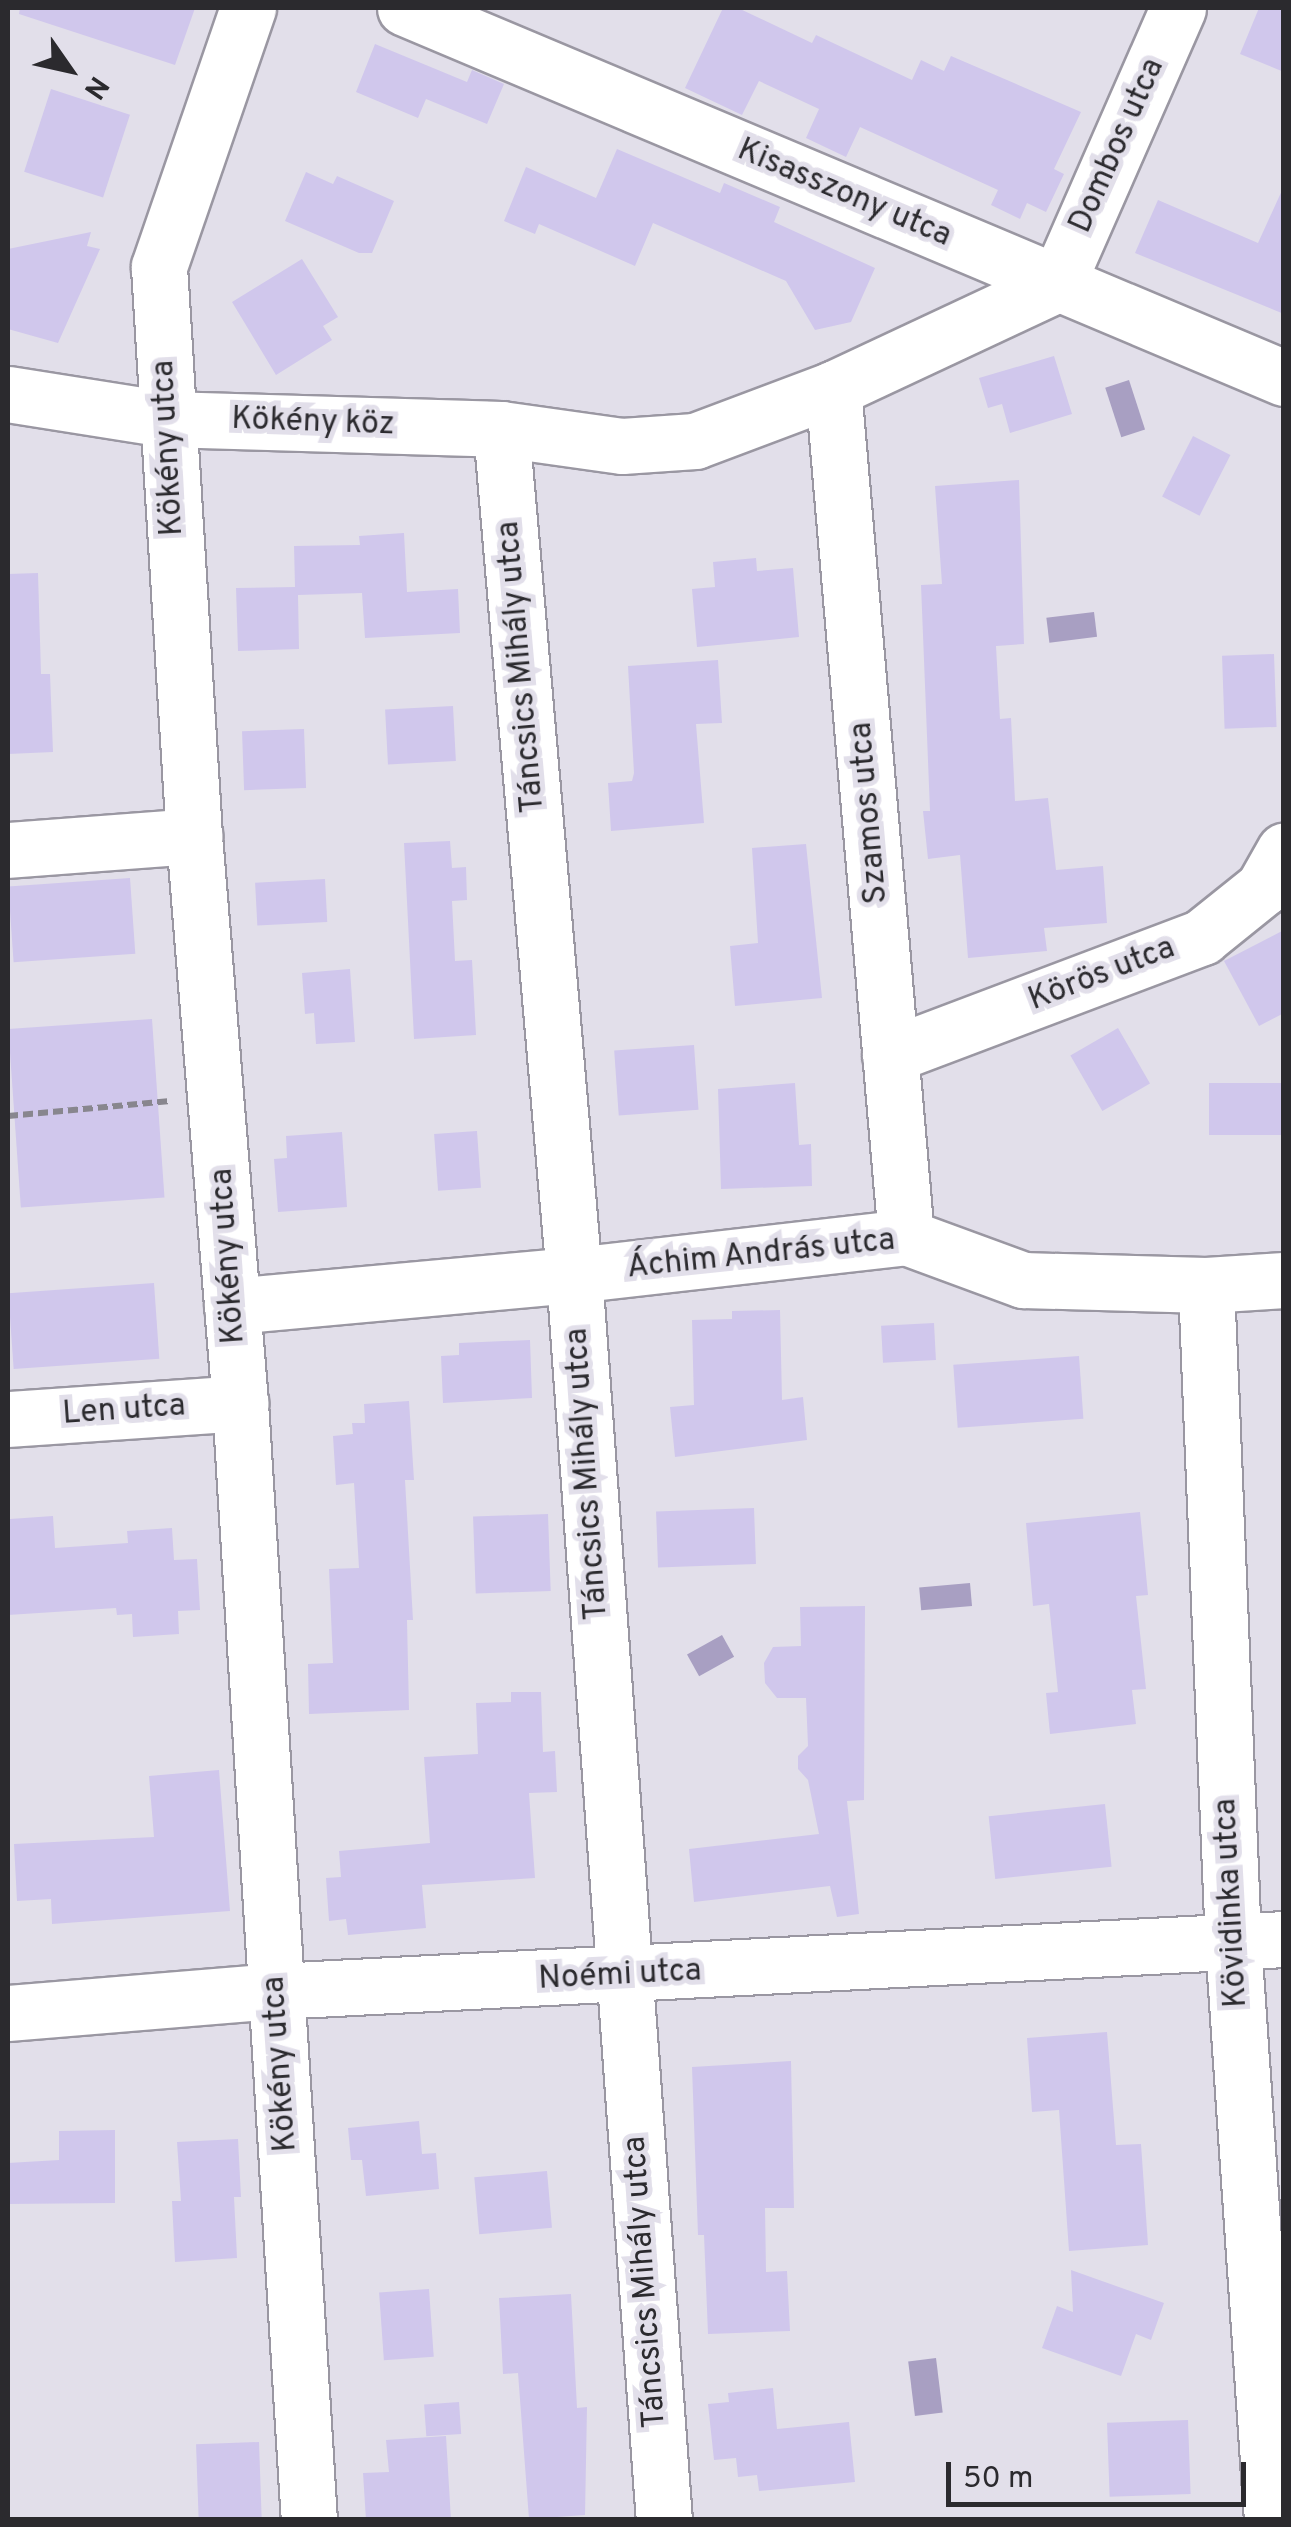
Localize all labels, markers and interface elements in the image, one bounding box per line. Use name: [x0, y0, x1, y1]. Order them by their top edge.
north arrow: [20, 20, 120, 120]
street label: Dombos utca: [1062, 53, 1174, 239]
text: N: [74, 68, 115, 105]
street label: Kisasszony utca: [731, 132, 957, 256]
street label: Kökény utca: [145, 359, 193, 537]
street label: Kökény köz: [231, 401, 395, 445]
street label: Táncsics Mihály utca: [490, 519, 554, 815]
street label: Szamos utca: [843, 720, 897, 906]
street label: Körös utca: [1024, 930, 1180, 1020]
street label: Kökény utca: [204, 1167, 254, 1345]
street label: Áchim András utca: [624, 1222, 898, 1288]
street label: Táncsics Mihály utca: [559, 1327, 617, 1621]
street label: Len utca: [61, 1388, 187, 1434]
street label: Kövidinka utca: [1207, 1797, 1257, 2009]
street label: Noémi utca: [537, 1953, 703, 1999]
street label: Kökény utca: [256, 1975, 306, 2153]
street label: Táncsics Mihály utca: [617, 2135, 675, 2429]
scale bar: [951, 2442, 1251, 2504]
text: 50 m: [963, 2461, 1033, 2498]

